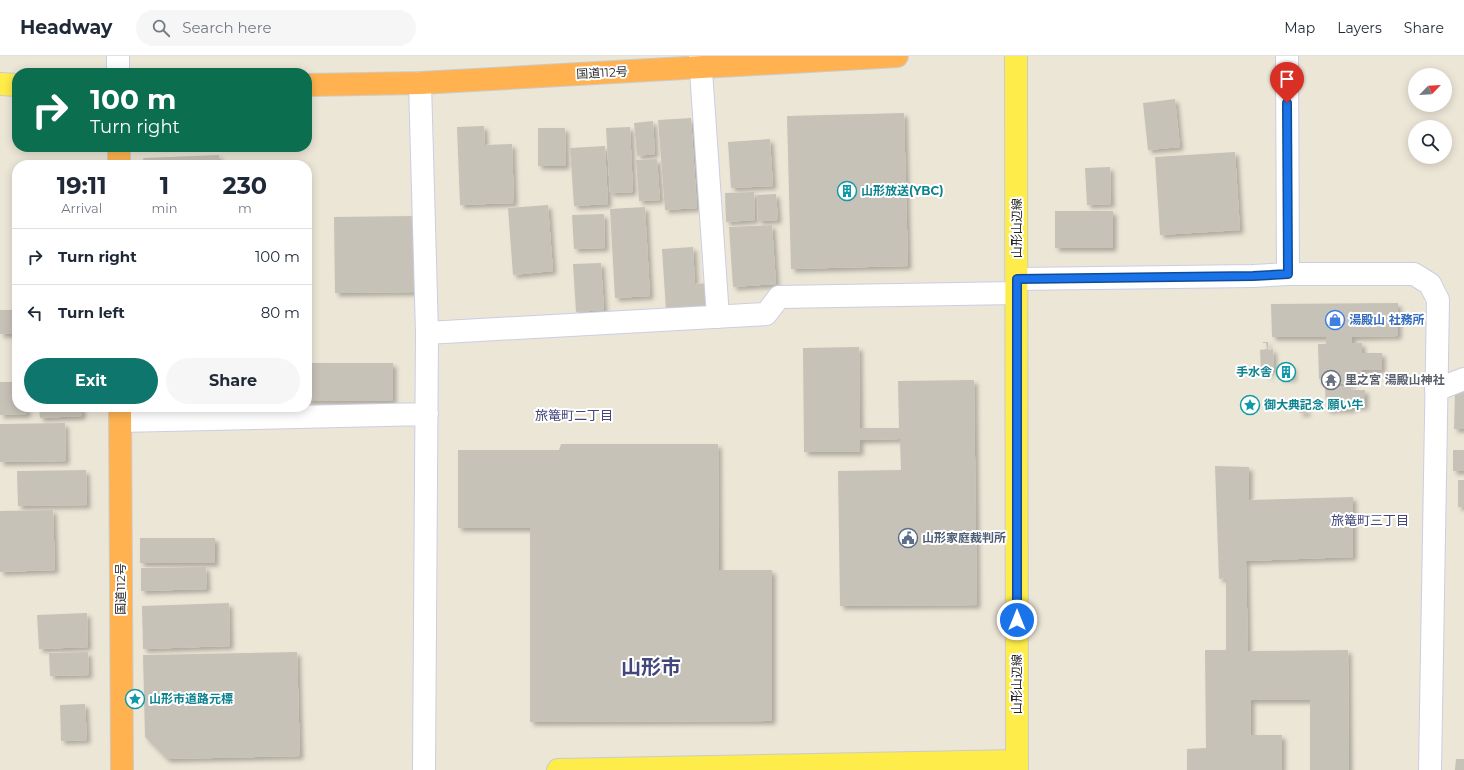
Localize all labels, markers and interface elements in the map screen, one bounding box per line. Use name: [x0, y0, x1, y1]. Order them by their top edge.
search box: [136, 10, 416, 46]
text: Headway: [20, 16, 112, 39]
icon: search: [150, 17, 172, 39]
text: Search here: [182, 18, 272, 37]
text: Map: [1284, 19, 1315, 37]
text: Layers: [1337, 19, 1382, 37]
text: Share: [1404, 19, 1444, 37]
pin: [1270, 62, 1304, 103]
street label: 国道112号: [576, 64, 628, 81]
icon: arrive: [1276, 68, 1298, 90]
north arrow: [1408, 68, 1452, 112]
map controls: [1408, 68, 1452, 164]
text: 100 m: [90, 82, 176, 116]
icon: right: [24, 84, 76, 136]
text: Turn right: [90, 116, 180, 138]
button: search: [1408, 120, 1452, 164]
text: 19:11: [57, 171, 107, 200]
text: 1: [160, 171, 169, 200]
text: 230: [222, 171, 267, 200]
building icon: 山形放送(YBC): [836, 180, 858, 202]
place label: 山形放送(YBC): [861, 183, 943, 198]
street label: 山形山辺線: [1009, 198, 1024, 258]
text: Arrival: [61, 200, 102, 216]
text: min: [152, 200, 178, 216]
text: m: [238, 200, 252, 216]
icon: right: [24, 246, 46, 268]
text: Turn right: [58, 247, 137, 266]
text: 100 m: [255, 247, 300, 266]
icon: left: [24, 302, 46, 324]
text: Turn left: [58, 303, 125, 322]
text: 80 m: [261, 303, 300, 322]
shop icon: 湯殿山 社務所: [1324, 309, 1346, 331]
place label: 湯殿山 社務所: [1349, 312, 1424, 327]
button: Exit: [24, 358, 158, 404]
button: Share: [166, 358, 300, 404]
building icon: 手水舎: [1275, 361, 1297, 383]
place label: 手水舎: [1236, 364, 1272, 379]
temple icon: 里之宮 湯殿山神社: [1320, 369, 1342, 391]
place label: 里之宮 湯殿山神社: [1345, 372, 1444, 387]
place icon: 御大典記念 願い牛: [1239, 394, 1261, 416]
place label: 御大典記念 願い牛: [1264, 397, 1363, 412]
district label: 旅篭町二丁目: [535, 407, 613, 423]
district label: 旅篭町三丁目: [1331, 512, 1409, 528]
public building icon: 山形家庭裁判所: [897, 527, 919, 549]
place label: 山形家庭裁判所: [922, 530, 1006, 545]
street label: 国道112号: [113, 563, 128, 615]
position arrow: [996, 599, 1038, 641]
street label: 山形山辺線: [1009, 654, 1024, 714]
district label: 山形市: [621, 655, 681, 679]
place icon: 山形市道路元標: [124, 688, 146, 710]
place label: 山形市道路元標: [149, 691, 233, 706]

